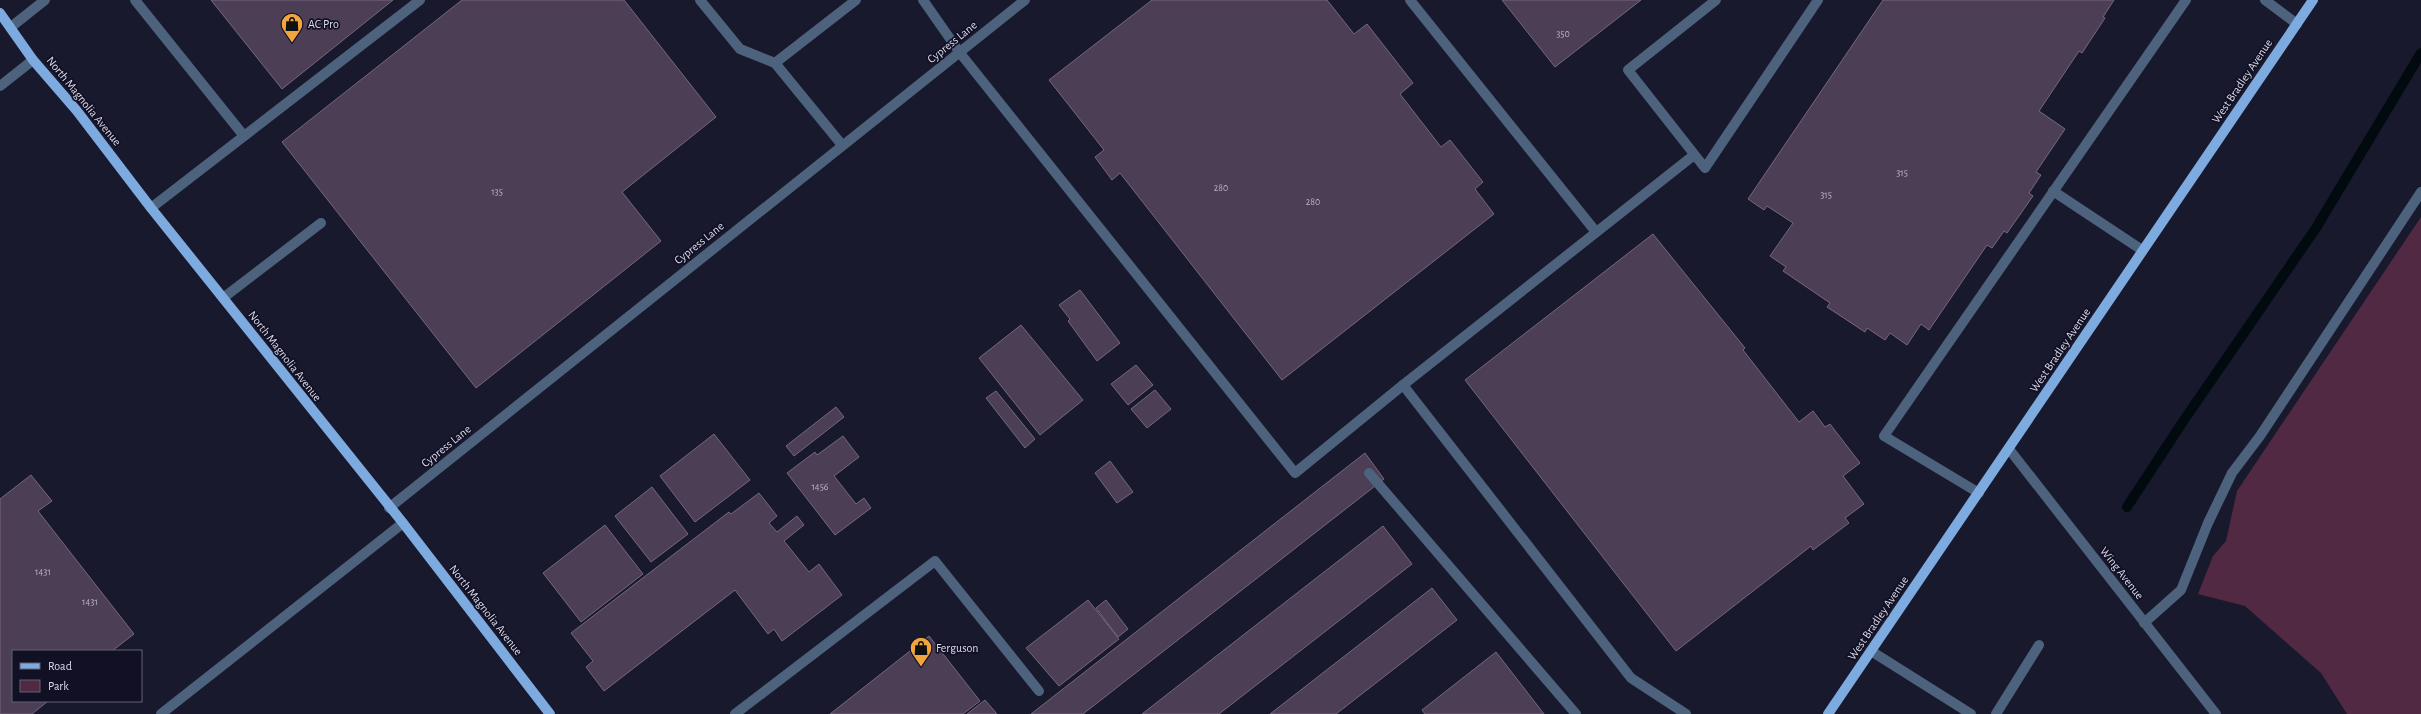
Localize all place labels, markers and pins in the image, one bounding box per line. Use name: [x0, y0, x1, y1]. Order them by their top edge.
shop icon: AC Pro: [279, 11, 305, 44]
place label: AC Pro: [308, 18, 339, 30]
shop icon: Ferguson: [908, 635, 934, 668]
place label: Ferguson: [936, 642, 979, 654]

